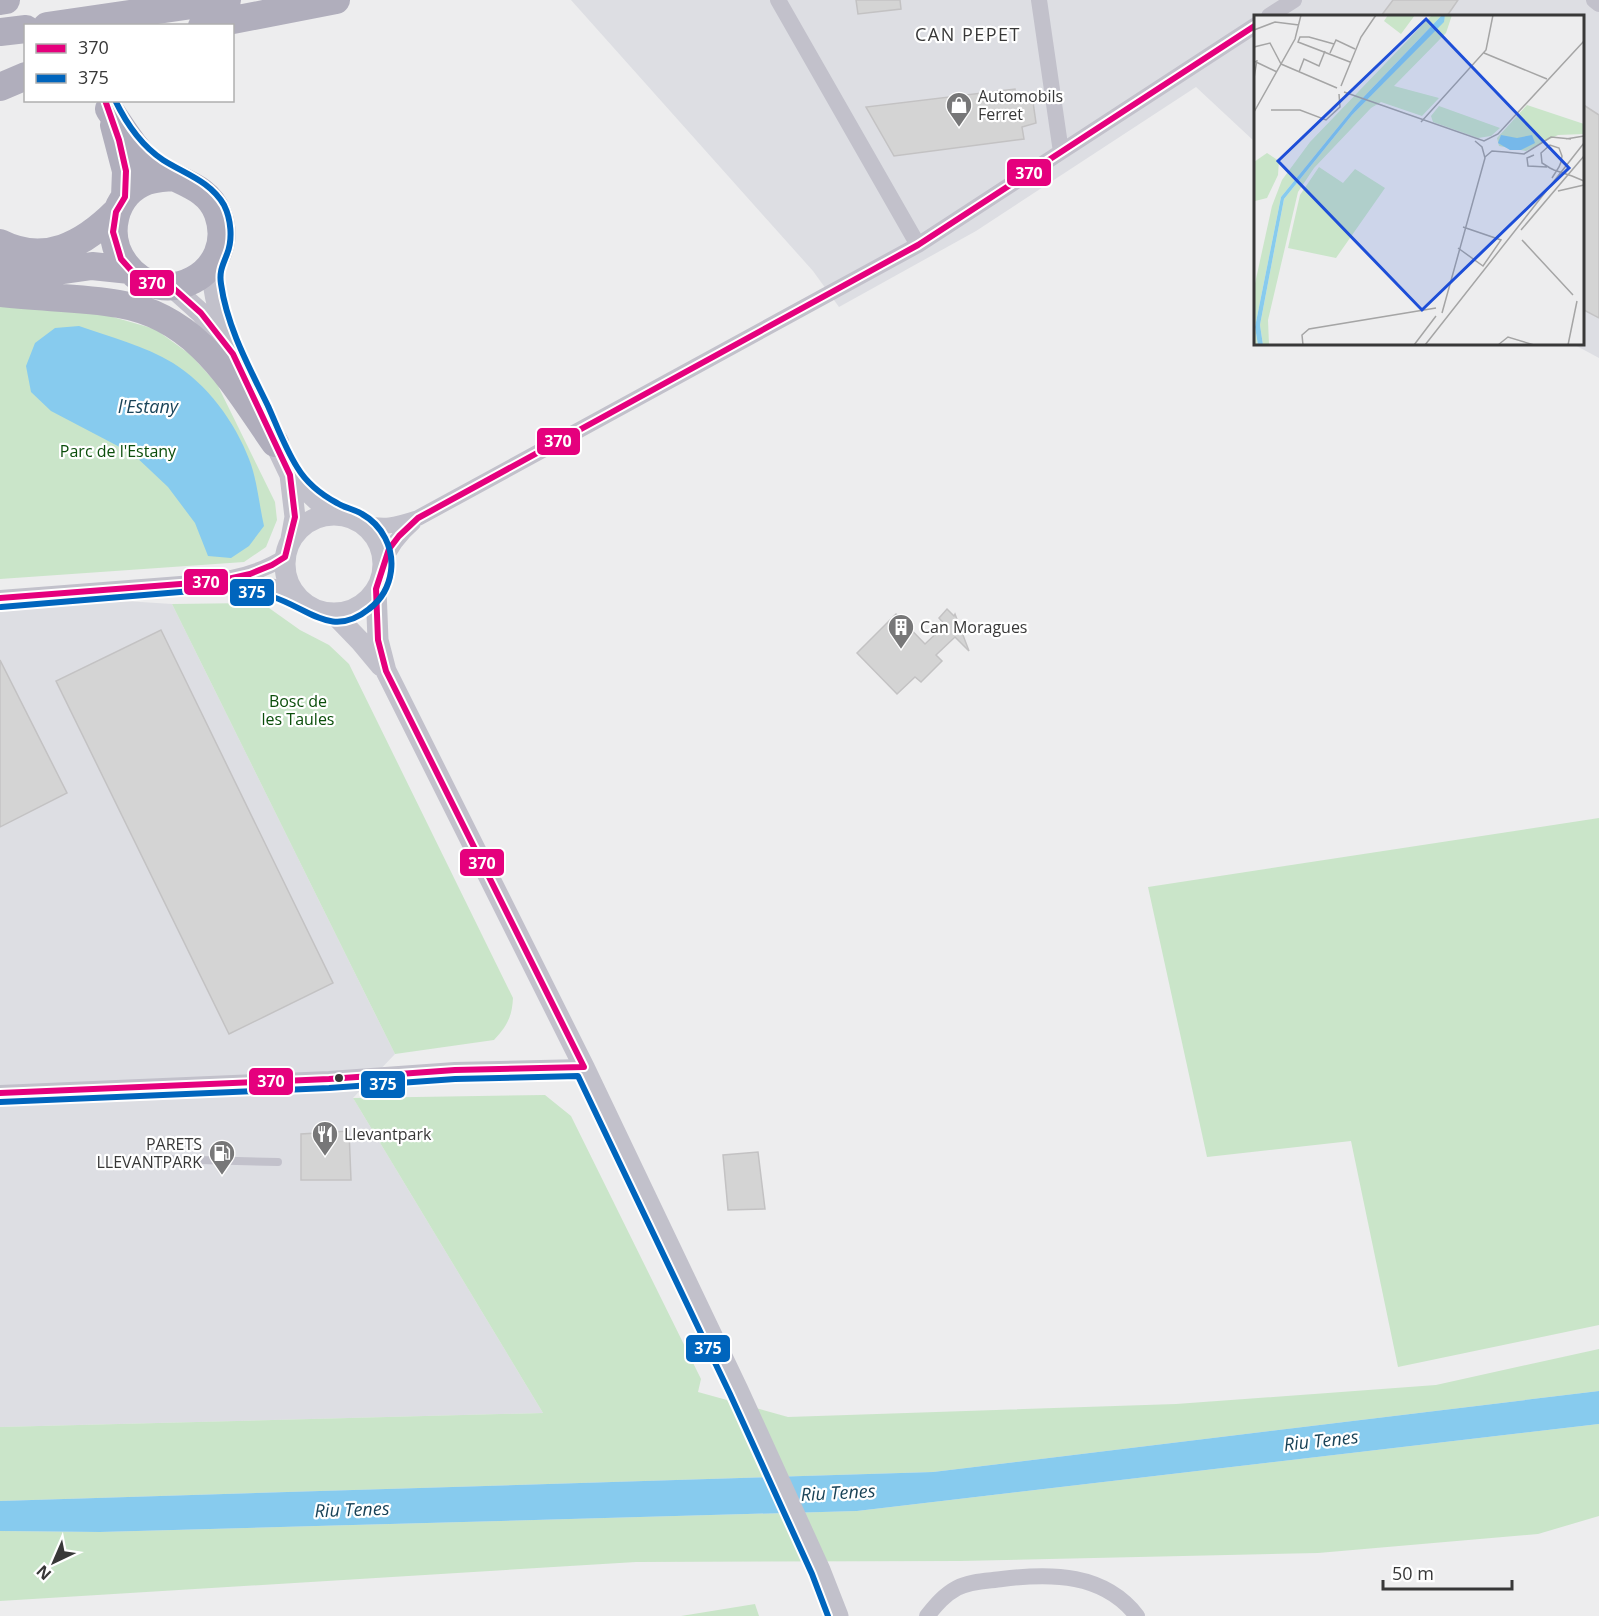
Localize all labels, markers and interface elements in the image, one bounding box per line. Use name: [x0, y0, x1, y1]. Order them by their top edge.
inset map: [1254, 15, 1584, 345]
district label: CAN PEPET: [915, 22, 1021, 46]
legend: [24, 24, 234, 102]
text: 370: [78, 35, 109, 59]
text: 375: [78, 65, 109, 89]
place label: Automobils Ferret: [978, 85, 1063, 125]
shop icon: Automobils Ferret: [944, 90, 974, 128]
line badge: 370: [1006, 158, 1052, 187]
text: 370: [1015, 162, 1043, 184]
line badge: 370: [129, 269, 175, 297]
text: 370: [138, 272, 166, 294]
water label: l'Estany: [118, 394, 180, 418]
line badge: 370: [536, 427, 581, 456]
text: 370: [544, 430, 572, 452]
park label: Parc de l'Estany: [60, 440, 177, 462]
line badge: 370: [183, 568, 229, 596]
text: 370: [192, 571, 220, 593]
line badge: 375: [229, 578, 275, 607]
text: 375: [238, 581, 266, 603]
building icon: Can Moragues: [886, 612, 916, 650]
place label: Can Moragues: [920, 616, 1028, 638]
park label: Bosc de les Taules: [262, 690, 334, 730]
line badge: 370: [459, 848, 505, 877]
text: 370: [468, 852, 496, 874]
line badge: 370: [248, 1067, 294, 1096]
text: 370: [257, 1070, 285, 1092]
line badge: 375: [360, 1070, 406, 1099]
unlabelled marker: [333, 1072, 345, 1084]
text: 375: [369, 1073, 397, 1095]
restaurant icon: Llevantpark: [310, 1119, 340, 1157]
place label: Llevantpark: [344, 1123, 432, 1145]
place label: PARETS LLEVANTPARK: [96, 1133, 202, 1173]
fuel station icon: PARETS LLEVANTPARK: [207, 1138, 237, 1176]
line badge: 375: [685, 1334, 731, 1363]
text: 375: [694, 1337, 722, 1359]
water label: Riu Tenes: [1282, 1424, 1360, 1456]
water label: Riu Tenes: [800, 1478, 876, 1506]
water label: Riu Tenes: [314, 1496, 390, 1522]
north arrow: [24, 1532, 84, 1592]
scale bar: [1383, 1553, 1512, 1591]
text: N: [31, 1560, 56, 1585]
text: 50 m: [1392, 1561, 1434, 1585]

